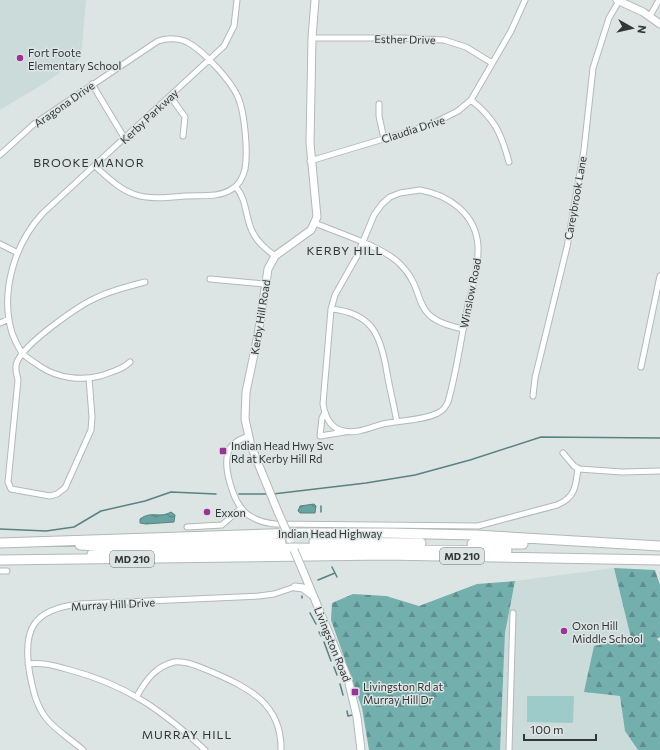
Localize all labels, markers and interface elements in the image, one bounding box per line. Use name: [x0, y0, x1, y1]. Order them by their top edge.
north arrow: [612, 8, 652, 48]
text: N: [635, 24, 649, 34]
street label: Esther Drive: [374, 32, 436, 46]
place label: Fort Foote Elementary School: [28, 46, 121, 72]
marker: Fort Foote Elementary School: [15, 53, 25, 63]
street label: Aragona Drive: [31, 78, 97, 130]
street label: Kerby Parkway: [117, 86, 181, 146]
street label: Claudia Drive: [380, 113, 447, 145]
district label: BROOKE MANOR: [33, 155, 145, 169]
street label: Careybrook Lane: [561, 155, 589, 241]
district label: KERBY HILL: [307, 243, 384, 257]
street label: Winslow Road: [457, 257, 483, 329]
street label: Kerby Hill Road: [248, 279, 272, 355]
place label: Indian Head Hwy Svc Rd at Kerby Hill Rd: [231, 439, 334, 465]
marker: Indian Head Hwy Svc Rd at Kerby Hill Rd: [218, 446, 228, 456]
place label: Exxon: [215, 506, 246, 519]
marker: Exxon: [202, 507, 212, 517]
street label: Indian Head Highway: [278, 527, 382, 540]
road number: MD 210: [440, 548, 484, 564]
road number: MD 210: [110, 551, 154, 567]
street label: Murray Hill Drive: [71, 595, 156, 613]
street label: Livingston Road: [312, 605, 354, 683]
place label: Oxon Hill Middle School: [572, 619, 643, 645]
marker: Oxon Hill Middle School: [559, 626, 569, 636]
place label: Livingston Rd at Murray Hill Dr: [363, 680, 443, 706]
marker: Livingston Rd at Murray Hill Dr: [350, 687, 360, 697]
scale bar: [524, 716, 596, 742]
text: 100 m: [530, 722, 564, 736]
district label: MURRAY HILL: [142, 727, 232, 741]

